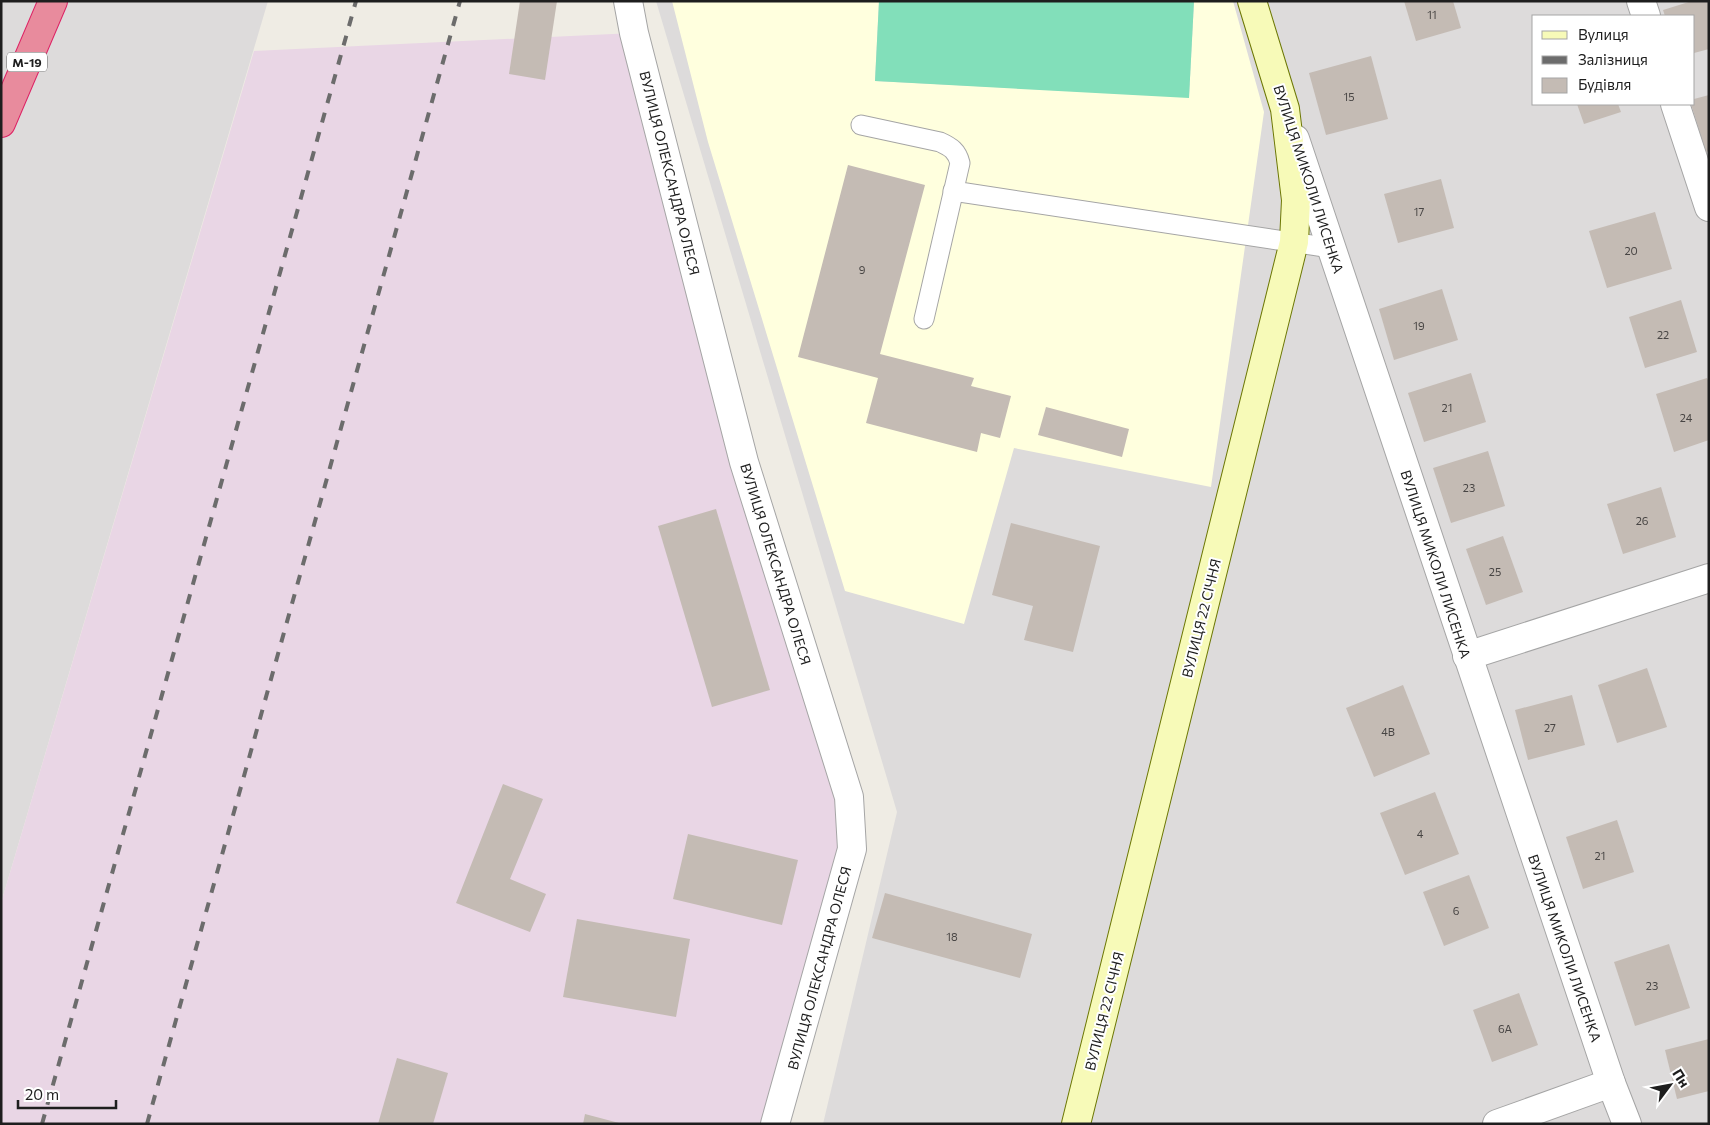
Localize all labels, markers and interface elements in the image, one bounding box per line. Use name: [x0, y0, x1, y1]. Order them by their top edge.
house number: 11: [1427, 8, 1437, 21]
legend: [1532, 15, 1695, 105]
text: Вулиця: [1578, 25, 1629, 43]
text: Залізниця: [1578, 50, 1648, 68]
road number: М-19: [7, 52, 47, 72]
street label: ВУЛИЦЯ ОЛЕКСАНДРА ОЛЕСЯ: [636, 69, 704, 277]
text: Будівля: [1578, 75, 1631, 93]
street label: ВУЛИЦЯ МИКОЛИ ЛИСЕНКА: [1270, 83, 1348, 276]
house number: 15: [1343, 90, 1355, 103]
house number: 17: [1414, 205, 1424, 218]
house number: 20: [1624, 244, 1638, 257]
house number: 9: [859, 263, 866, 276]
house number: 19: [1413, 319, 1425, 332]
house number: 22: [1657, 328, 1669, 341]
house number: 21: [1442, 401, 1452, 414]
house number: 24: [1680, 411, 1693, 424]
street label: ВУЛИЦЯ ОЛЕКСАНДРА ОЛЕСЯ: [737, 461, 815, 667]
street label: ВУЛИЦЯ МИКОЛИ ЛИСЕНКА: [1397, 468, 1475, 661]
house number: 23: [1463, 481, 1475, 494]
house number: 26: [1636, 514, 1649, 527]
street label: ВУЛИЦЯ 22 СІЧНЯ: [1178, 557, 1224, 679]
house number: 25: [1489, 565, 1501, 578]
house number: 27: [1544, 721, 1556, 734]
house number: 4В: [1381, 725, 1395, 738]
house number: 4: [1417, 827, 1424, 840]
house number: 21: [1595, 849, 1605, 862]
street label: ВУЛИЦЯ МИКОЛИ ЛИСЕНКА: [1525, 852, 1605, 1044]
street label: ВУЛИЦЯ ОЛЕКСАНДРА ОЛЕСЯ: [784, 864, 854, 1072]
house number: 6: [1453, 904, 1460, 917]
house number: 18: [946, 930, 958, 943]
street label: ВУЛИЦЯ 22 СІЧНЯ: [1081, 950, 1127, 1072]
house number: 23: [1646, 979, 1658, 992]
house number: 6А: [1498, 1022, 1512, 1035]
north arrow: [1645, 1060, 1695, 1110]
text: Пн: [1669, 1065, 1694, 1090]
scale bar: [18, 1078, 115, 1110]
text: 20 m: [25, 1085, 59, 1103]

